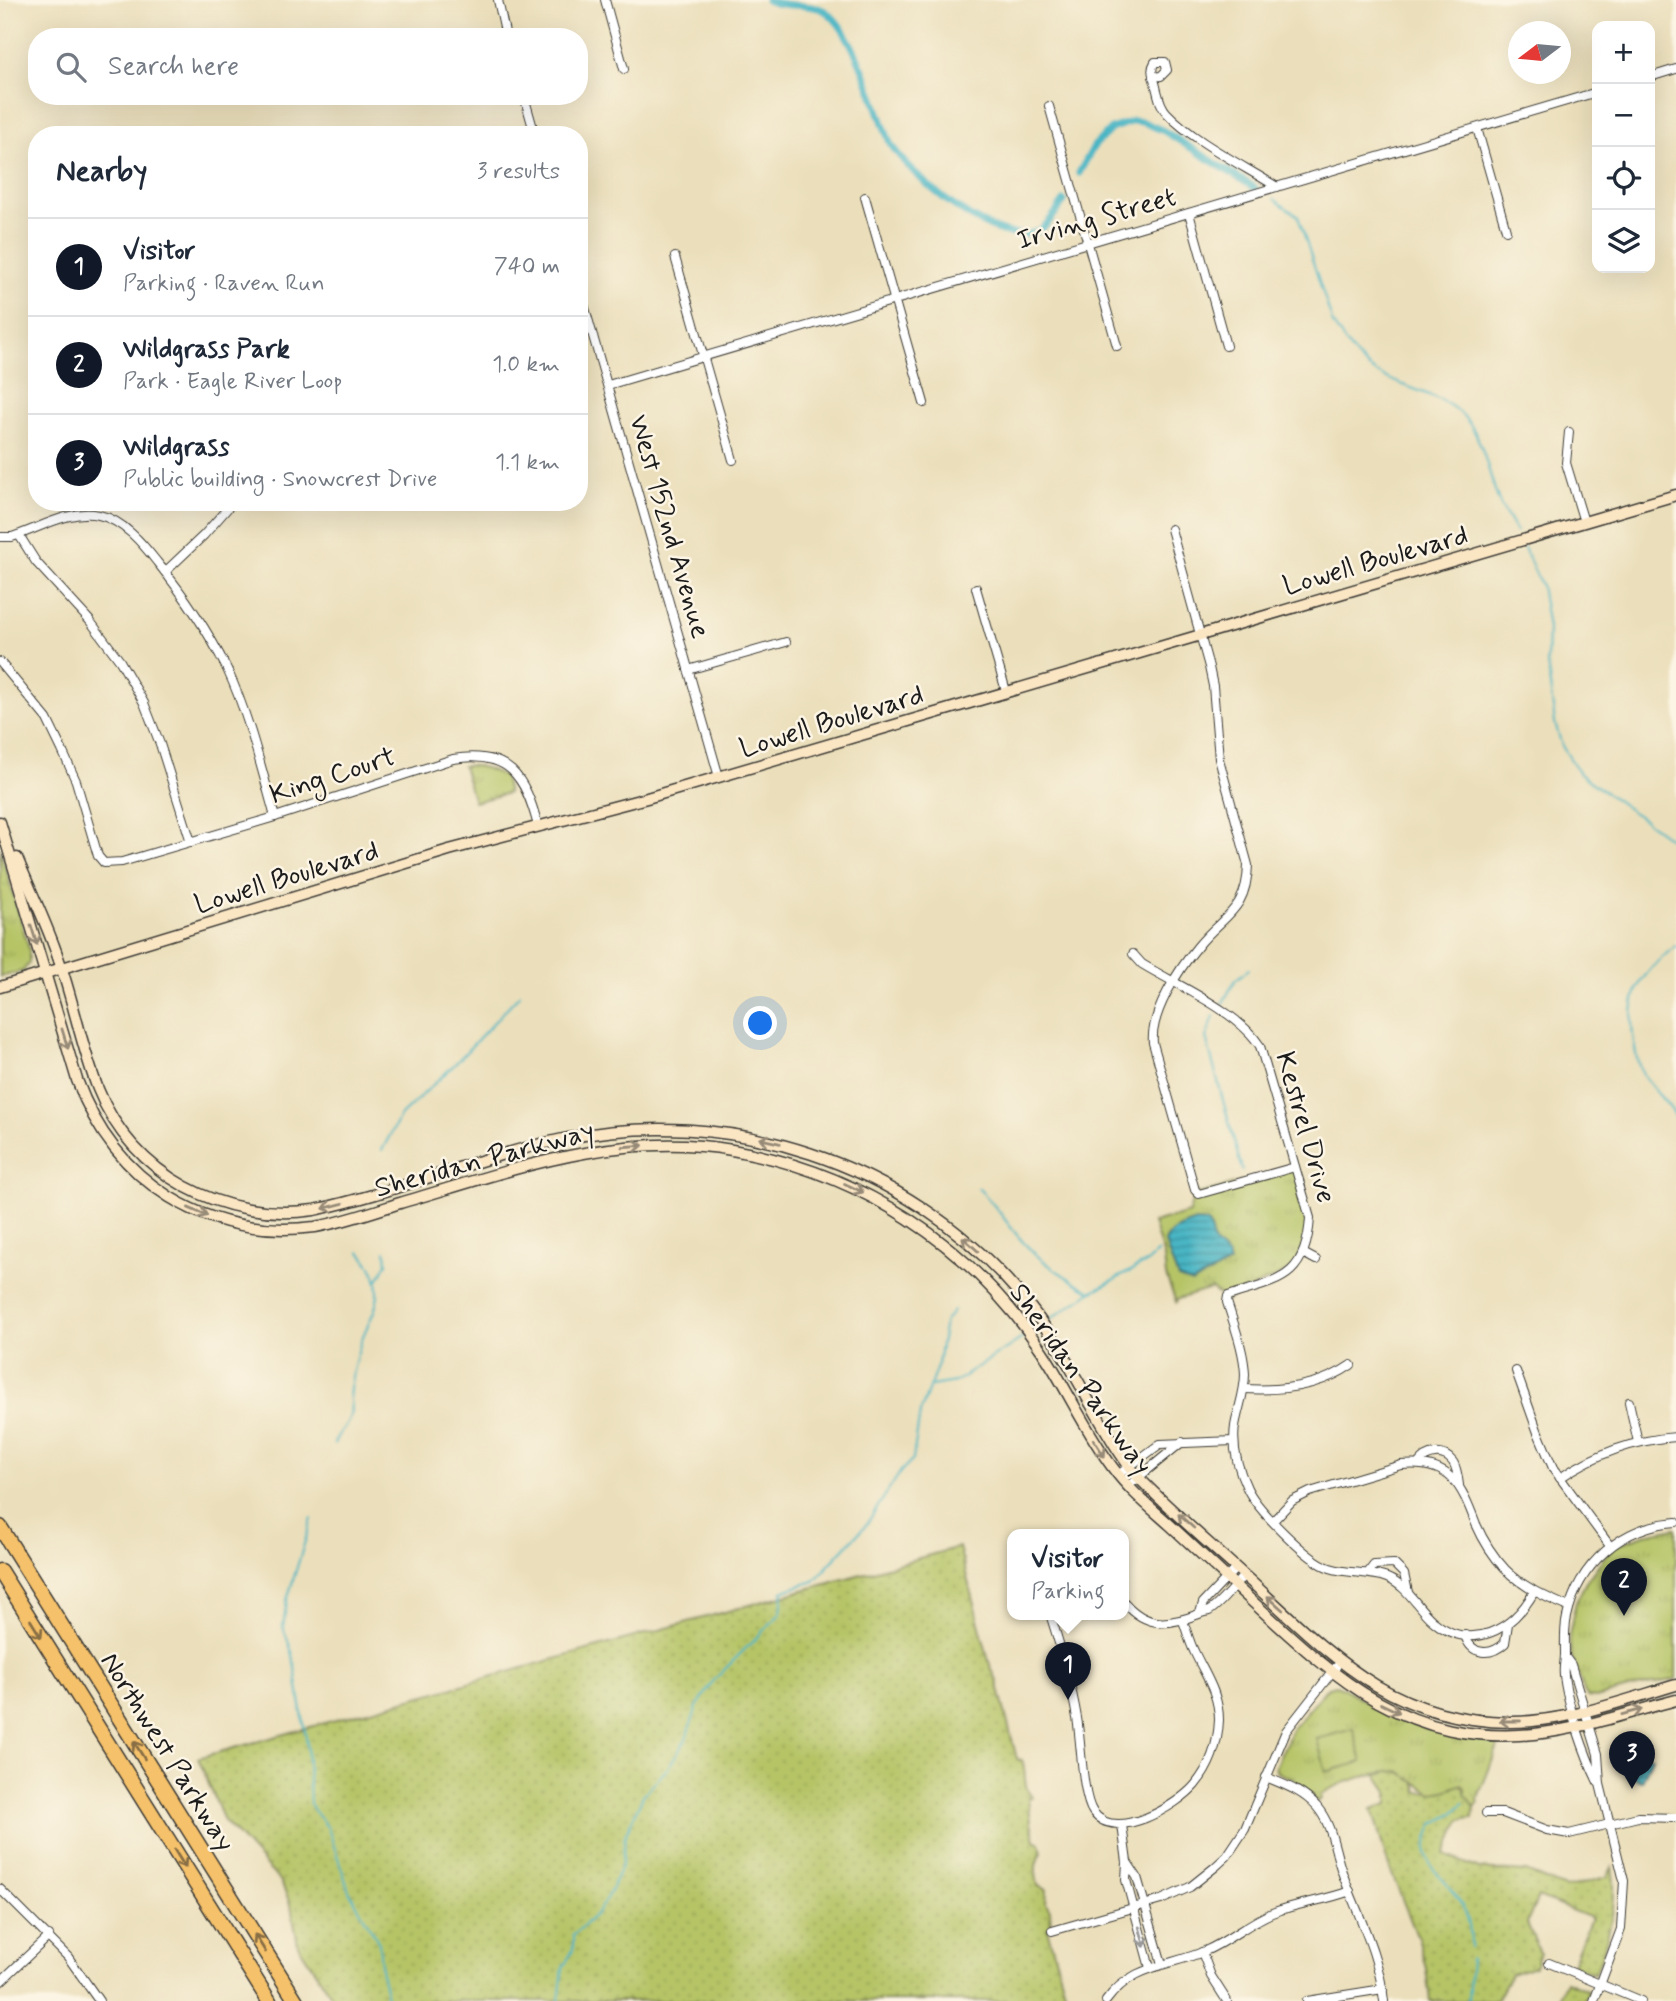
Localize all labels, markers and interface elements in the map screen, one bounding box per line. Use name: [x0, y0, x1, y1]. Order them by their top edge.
north arrow: [1508, 21, 1571, 84]
map controls: [1592, 21, 1655, 273]
button: +: [1592, 21, 1655, 84]
search box: [28, 28, 588, 105]
icon: search: [52, 48, 90, 86]
text: Search here: [108, 50, 239, 84]
button: −: [1592, 84, 1655, 147]
button: locate: [1592, 147, 1655, 210]
text: Nearby: [56, 152, 147, 191]
text: 3 results: [477, 157, 560, 187]
street label: Irving Street: [1013, 179, 1180, 260]
button: layers: [1592, 210, 1655, 273]
text: Visitor: [123, 235, 195, 269]
text: 1: [74, 252, 84, 282]
text: 740 m: [494, 252, 560, 282]
text: Parking · Raven Run: [123, 269, 325, 299]
text: Wildgrass Park: [123, 333, 290, 367]
text: 2: [73, 350, 85, 380]
text: 1.0 km: [492, 350, 560, 380]
text: Park · Eagle River Loop: [123, 367, 343, 397]
street label: West 152nd Avenue: [619, 411, 718, 643]
text: Wildgrass: [123, 431, 229, 465]
text: 3: [74, 448, 84, 478]
text: 1.1 km: [495, 448, 560, 478]
text: Public building · Snowcrest Drive: [123, 465, 437, 495]
street label: Lowell Boulevard: [1279, 517, 1472, 605]
street label: Lowell Boulevard: [735, 677, 928, 768]
street label: King Court: [265, 739, 401, 816]
street label: Lowell Boulevard: [190, 833, 383, 924]
one-way arrow: [28, 923, 41, 945]
your location: [743, 1006, 777, 1040]
one-way arrow: [59, 1028, 72, 1050]
street label: Kestrel Drive: [1265, 1048, 1344, 1208]
street label: Sheridan Parkway: [371, 1113, 599, 1208]
one-way arrow: [759, 1134, 782, 1148]
one-way arrow: [621, 1139, 644, 1152]
one-way arrow: [843, 1182, 864, 1195]
one-way arrow: [322, 1200, 345, 1213]
one-way arrow: [187, 1206, 209, 1219]
one-way arrow: [961, 1236, 979, 1252]
street label: Sheridan Parkway: [1000, 1276, 1160, 1483]
one-way arrow: [1092, 1437, 1106, 1457]
one-way arrow: [1178, 1513, 1195, 1530]
popup: [1007, 1529, 1129, 1620]
text: Visitor: [1031, 1543, 1104, 1577]
pin: 2: [1601, 1558, 1647, 1616]
text: Parking: [1031, 1577, 1105, 1607]
one-way arrow: [1267, 1595, 1284, 1612]
one-way arrow: [30, 1619, 44, 1639]
pin: 1: [1045, 1642, 1091, 1700]
street label: Northwest Parkway: [91, 1646, 243, 1859]
one-way arrow: [1379, 1703, 1400, 1716]
one-way arrow: [1620, 1705, 1643, 1718]
one-way arrow: [1499, 1714, 1522, 1728]
pin: 3: [1609, 1731, 1655, 1789]
one-way arrow: [132, 1741, 146, 1761]
one-way arrow: [173, 1848, 187, 1868]
one-way arrow: [1136, 1925, 1149, 1948]
one-way arrow: [252, 1934, 266, 1954]

